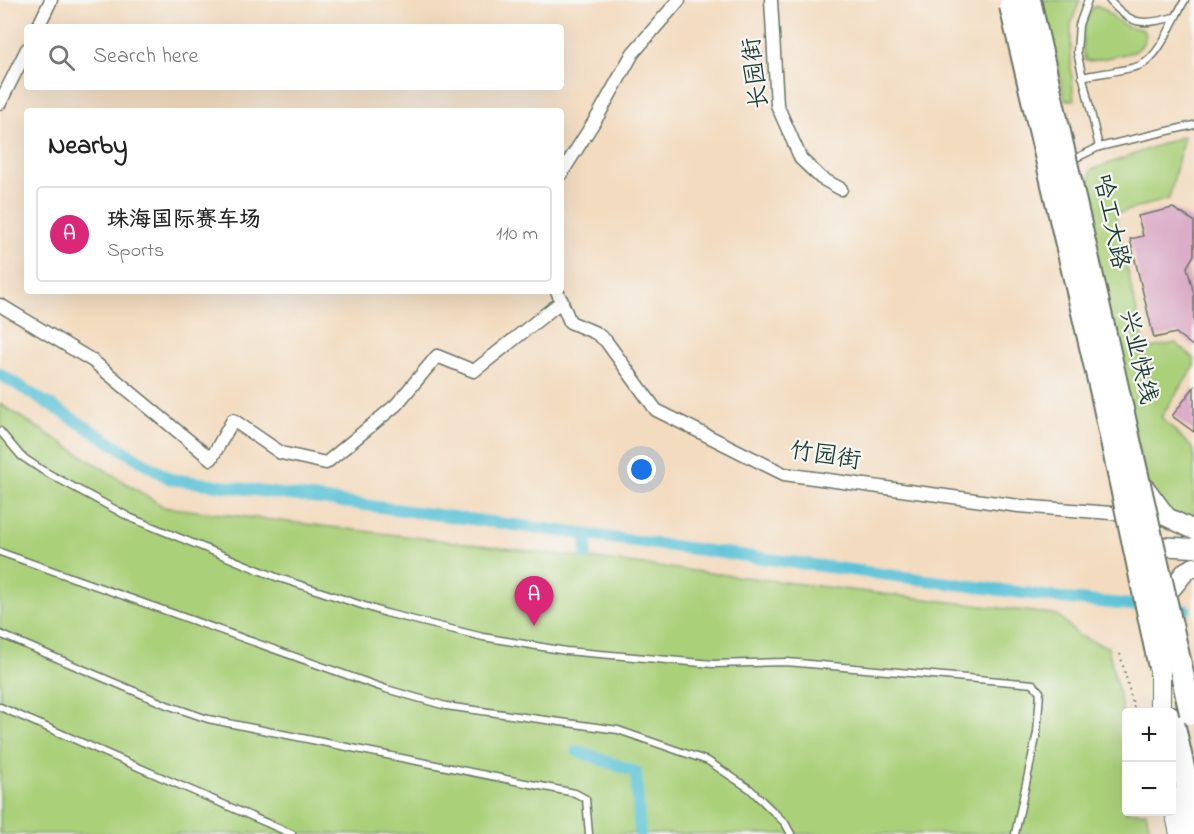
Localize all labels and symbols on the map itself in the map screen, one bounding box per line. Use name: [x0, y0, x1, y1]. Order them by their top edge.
street label: 长园街: [735, 35, 779, 111]
street label: 哈工大路: [1083, 171, 1137, 273]
street label: 兴业快线: [1109, 306, 1165, 408]
street label: 竹园街: [787, 434, 863, 480]
your location: [627, 455, 656, 484]
pin: A: [514, 576, 554, 626]

